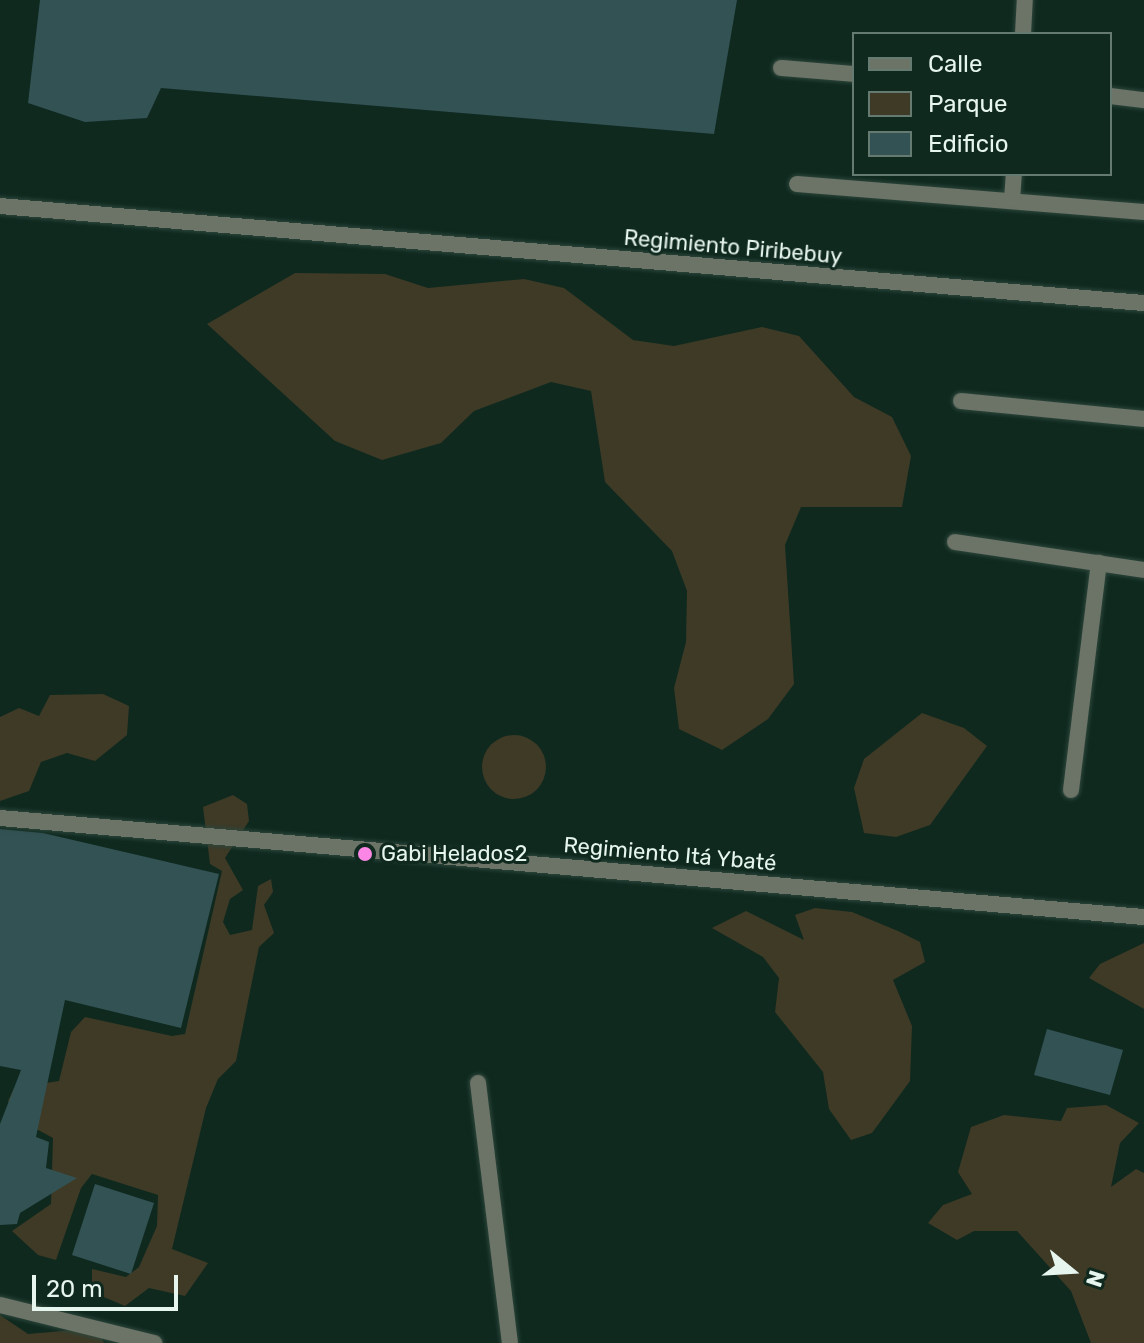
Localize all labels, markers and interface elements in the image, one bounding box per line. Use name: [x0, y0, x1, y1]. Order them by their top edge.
legend: [852, 32, 1112, 176]
text: Calle: [928, 50, 982, 78]
text: Parque: [928, 90, 1007, 118]
text: Edificio: [928, 130, 1009, 158]
street label: Regimiento Piribebuy: [623, 224, 843, 270]
street label: Regimiento Itá Ybaté: [562, 832, 778, 876]
place label: Gabi Helados2: [381, 841, 527, 867]
marker: Gabi Helados2: [356, 845, 374, 863]
north arrow: [1032, 1231, 1112, 1311]
scale bar: [36, 1259, 182, 1309]
text: N: [1080, 1267, 1111, 1290]
text: 20 m: [46, 1275, 103, 1303]

